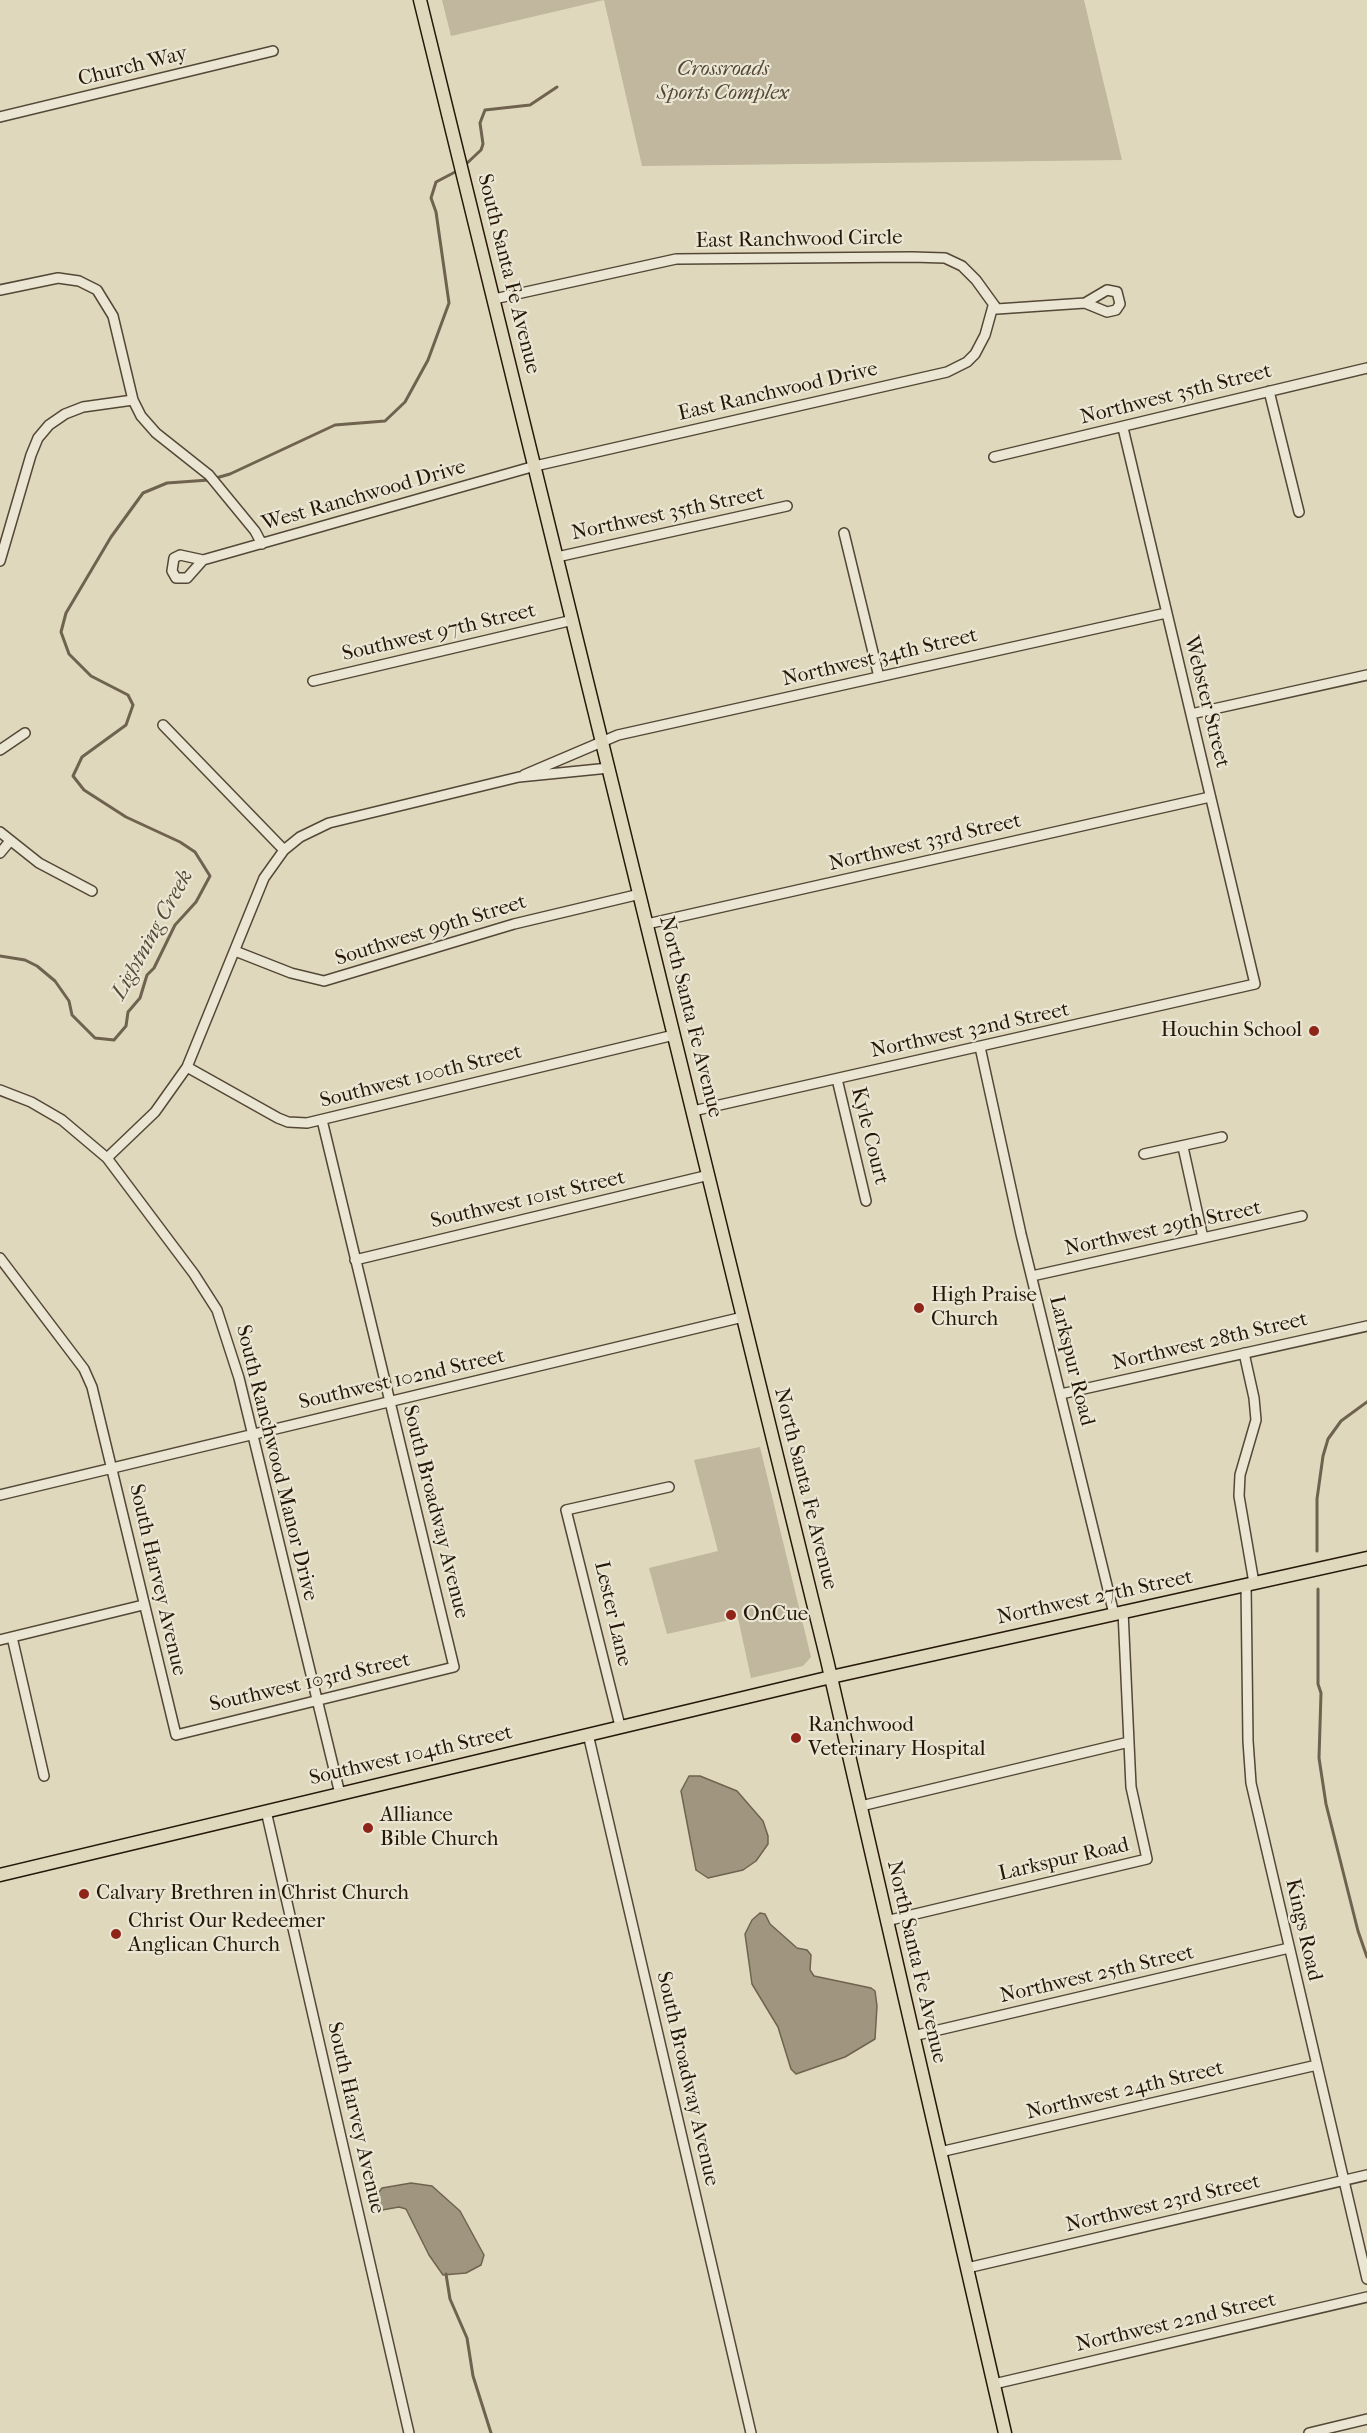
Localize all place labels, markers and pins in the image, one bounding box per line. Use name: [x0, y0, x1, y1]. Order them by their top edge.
place label: Houchin School: [1161, 1018, 1302, 1044]
marker: Houchin School: [1307, 1024, 1321, 1038]
place label: High Praise Church: [931, 1283, 1037, 1333]
marker: High Praise Church: [912, 1301, 926, 1315]
place label: OnCue: [743, 1602, 808, 1628]
marker: OnCue: [724, 1608, 738, 1622]
place label: Ranchwood Veterinary Hospital: [808, 1713, 986, 1763]
marker: Ranchwood Veterinary Hospital: [789, 1731, 803, 1745]
place label: Alliance Bible Church: [380, 1803, 498, 1853]
marker: Alliance Bible Church: [361, 1821, 375, 1835]
place label: Calvary Brethren in Christ Church: [96, 1881, 409, 1907]
marker: Calvary Brethren in Christ Church: [77, 1887, 91, 1901]
place label: Christ Our Redeemer Anglican Church: [128, 1909, 325, 1959]
marker: Christ Our Redeemer Anglican Church: [109, 1927, 123, 1941]

